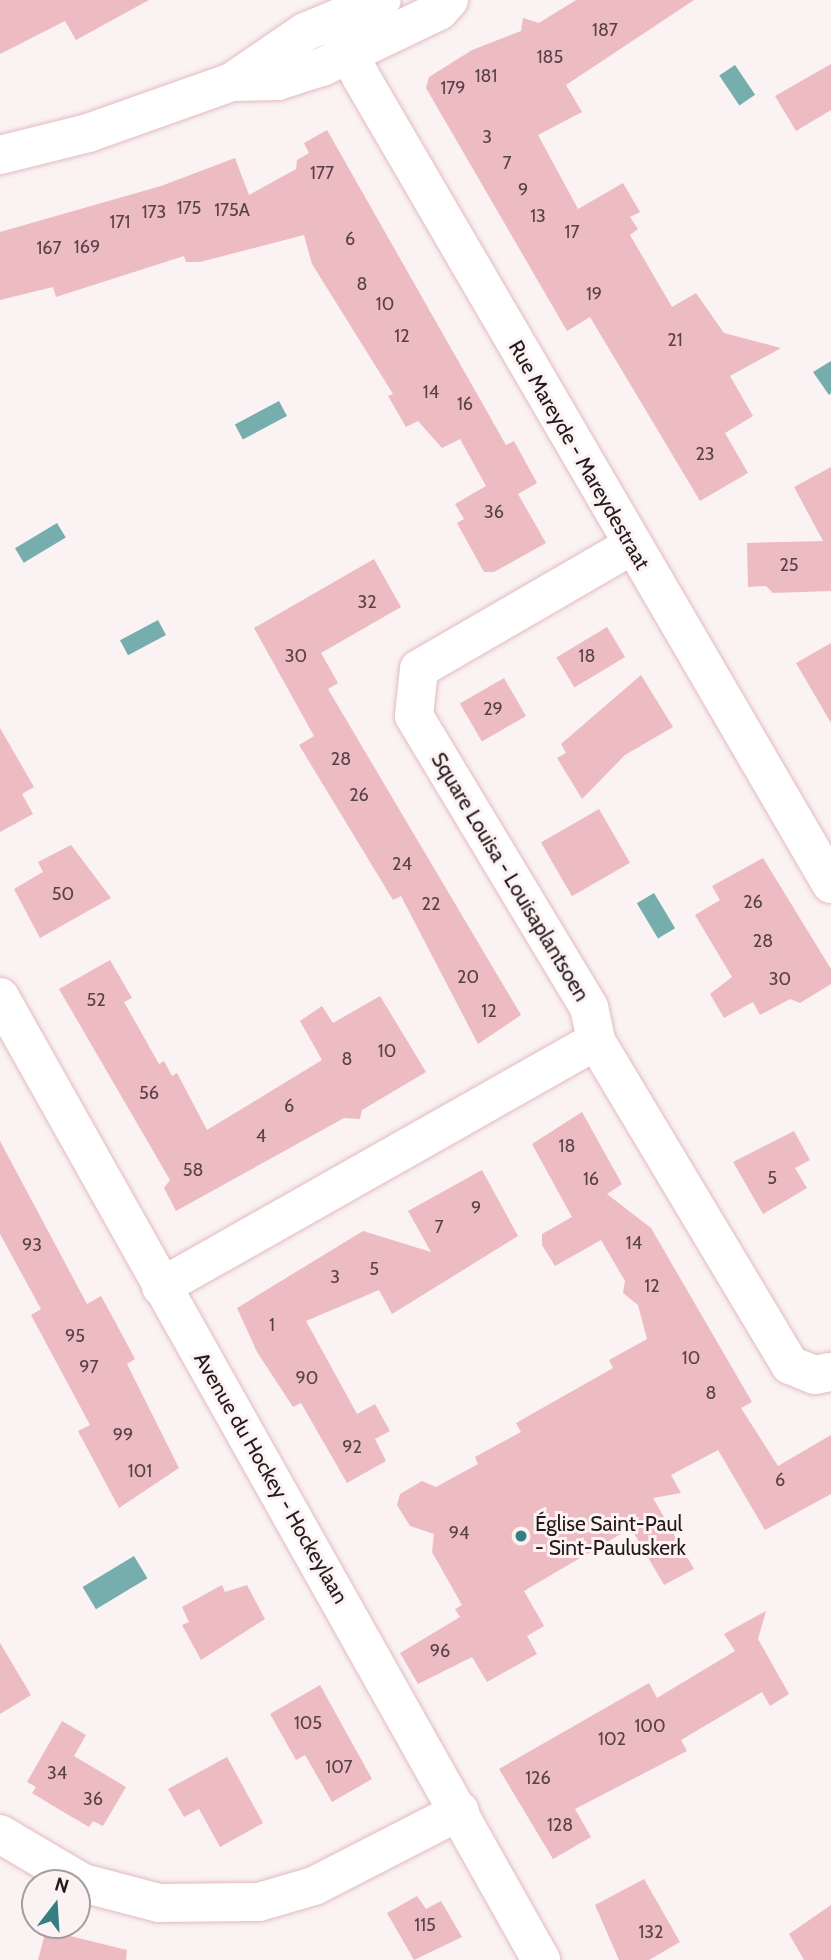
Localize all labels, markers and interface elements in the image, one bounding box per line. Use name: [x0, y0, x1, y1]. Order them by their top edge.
house number: 187: [592, 19, 618, 41]
house number: 185: [537, 46, 563, 68]
house number: 181: [475, 65, 497, 87]
house number: 179: [440, 77, 466, 99]
house number: 3: [482, 126, 492, 148]
house number: 7: [502, 152, 512, 174]
house number: 177: [310, 162, 334, 184]
house number: 9: [518, 179, 528, 201]
house number: 175: [177, 197, 201, 219]
house number: 175A: [214, 199, 250, 221]
house number: 173: [142, 201, 166, 223]
house number: 13: [530, 205, 546, 227]
house number: 171: [110, 211, 130, 233]
house number: 17: [565, 221, 579, 243]
house number: 6: [345, 228, 355, 250]
house number: 169: [74, 236, 100, 258]
house number: 167: [36, 237, 62, 259]
house number: 8: [357, 273, 367, 295]
house number: 19: [586, 283, 602, 305]
house number: 10: [376, 293, 394, 315]
house number: 12: [394, 325, 410, 347]
house number: 21: [667, 329, 683, 351]
street label: Rue Mareyde - Mareydestraat: [503, 336, 655, 574]
house number: 14: [423, 381, 439, 403]
house number: 16: [457, 393, 473, 415]
house number: 23: [695, 443, 715, 465]
house number: 36: [484, 501, 504, 523]
house number: 25: [779, 554, 799, 576]
house number: 32: [357, 591, 377, 613]
house number: 30: [285, 645, 307, 667]
house number: 18: [579, 645, 595, 667]
house number: 29: [483, 698, 503, 720]
house number: 28: [331, 748, 351, 770]
street label: Square Louisa - Louisaplantsoen: [426, 748, 594, 1006]
house number: 26: [349, 784, 369, 806]
house number: 24: [392, 853, 412, 875]
house number: 50: [52, 883, 74, 905]
house number: 26: [743, 891, 763, 913]
house number: 22: [422, 893, 440, 915]
house number: 28: [753, 930, 773, 952]
house number: 20: [457, 966, 479, 988]
house number: 30: [769, 968, 791, 990]
house number: 52: [86, 989, 106, 1011]
house number: 12: [481, 1000, 497, 1022]
house number: 10: [378, 1040, 396, 1062]
house number: 8: [342, 1048, 352, 1070]
house number: 56: [139, 1082, 159, 1104]
house number: 6: [284, 1095, 294, 1117]
house number: 4: [256, 1125, 266, 1147]
house number: 18: [559, 1135, 575, 1157]
house number: 58: [183, 1159, 203, 1181]
house number: 5: [767, 1167, 777, 1189]
house number: 16: [583, 1168, 599, 1190]
house number: 9: [471, 1197, 481, 1219]
house number: 7: [434, 1216, 444, 1238]
house number: 14: [626, 1232, 642, 1254]
house number: 93: [22, 1234, 42, 1256]
house number: 5: [369, 1258, 379, 1280]
house number: 3: [330, 1266, 340, 1288]
house number: 12: [644, 1275, 660, 1297]
house number: 1: [269, 1314, 275, 1336]
house number: 95: [65, 1325, 85, 1347]
house number: 10: [682, 1347, 700, 1369]
street label: Avenue du Hockey - Hockeylaan: [189, 1348, 353, 1608]
house number: 97: [79, 1356, 99, 1378]
house number: 90: [296, 1367, 318, 1389]
house number: 8: [706, 1382, 716, 1404]
house number: 99: [113, 1424, 133, 1446]
house number: 92: [342, 1436, 362, 1458]
house number: 101: [128, 1460, 152, 1482]
house number: 6: [775, 1469, 785, 1491]
place label: Église Saint-Paul - Sint-Pauluskerk: [535, 1511, 686, 1561]
house number: 94: [449, 1522, 469, 1544]
marker: Église Saint-Paul - Sint-Pauluskerk: [513, 1528, 529, 1544]
house number: 96: [430, 1640, 450, 1662]
house number: 105: [294, 1712, 322, 1734]
house number: 100: [635, 1715, 665, 1737]
house number: 102: [598, 1728, 626, 1750]
house number: 107: [325, 1756, 353, 1778]
house number: 34: [47, 1762, 67, 1784]
house number: 126: [525, 1767, 551, 1789]
house number: 36: [83, 1788, 103, 1810]
house number: 128: [547, 1814, 573, 1836]
north arrow: [21, 1869, 91, 1939]
text: N: [52, 1872, 71, 1898]
house number: 115: [414, 1914, 436, 1936]
house number: 132: [638, 1921, 664, 1943]

